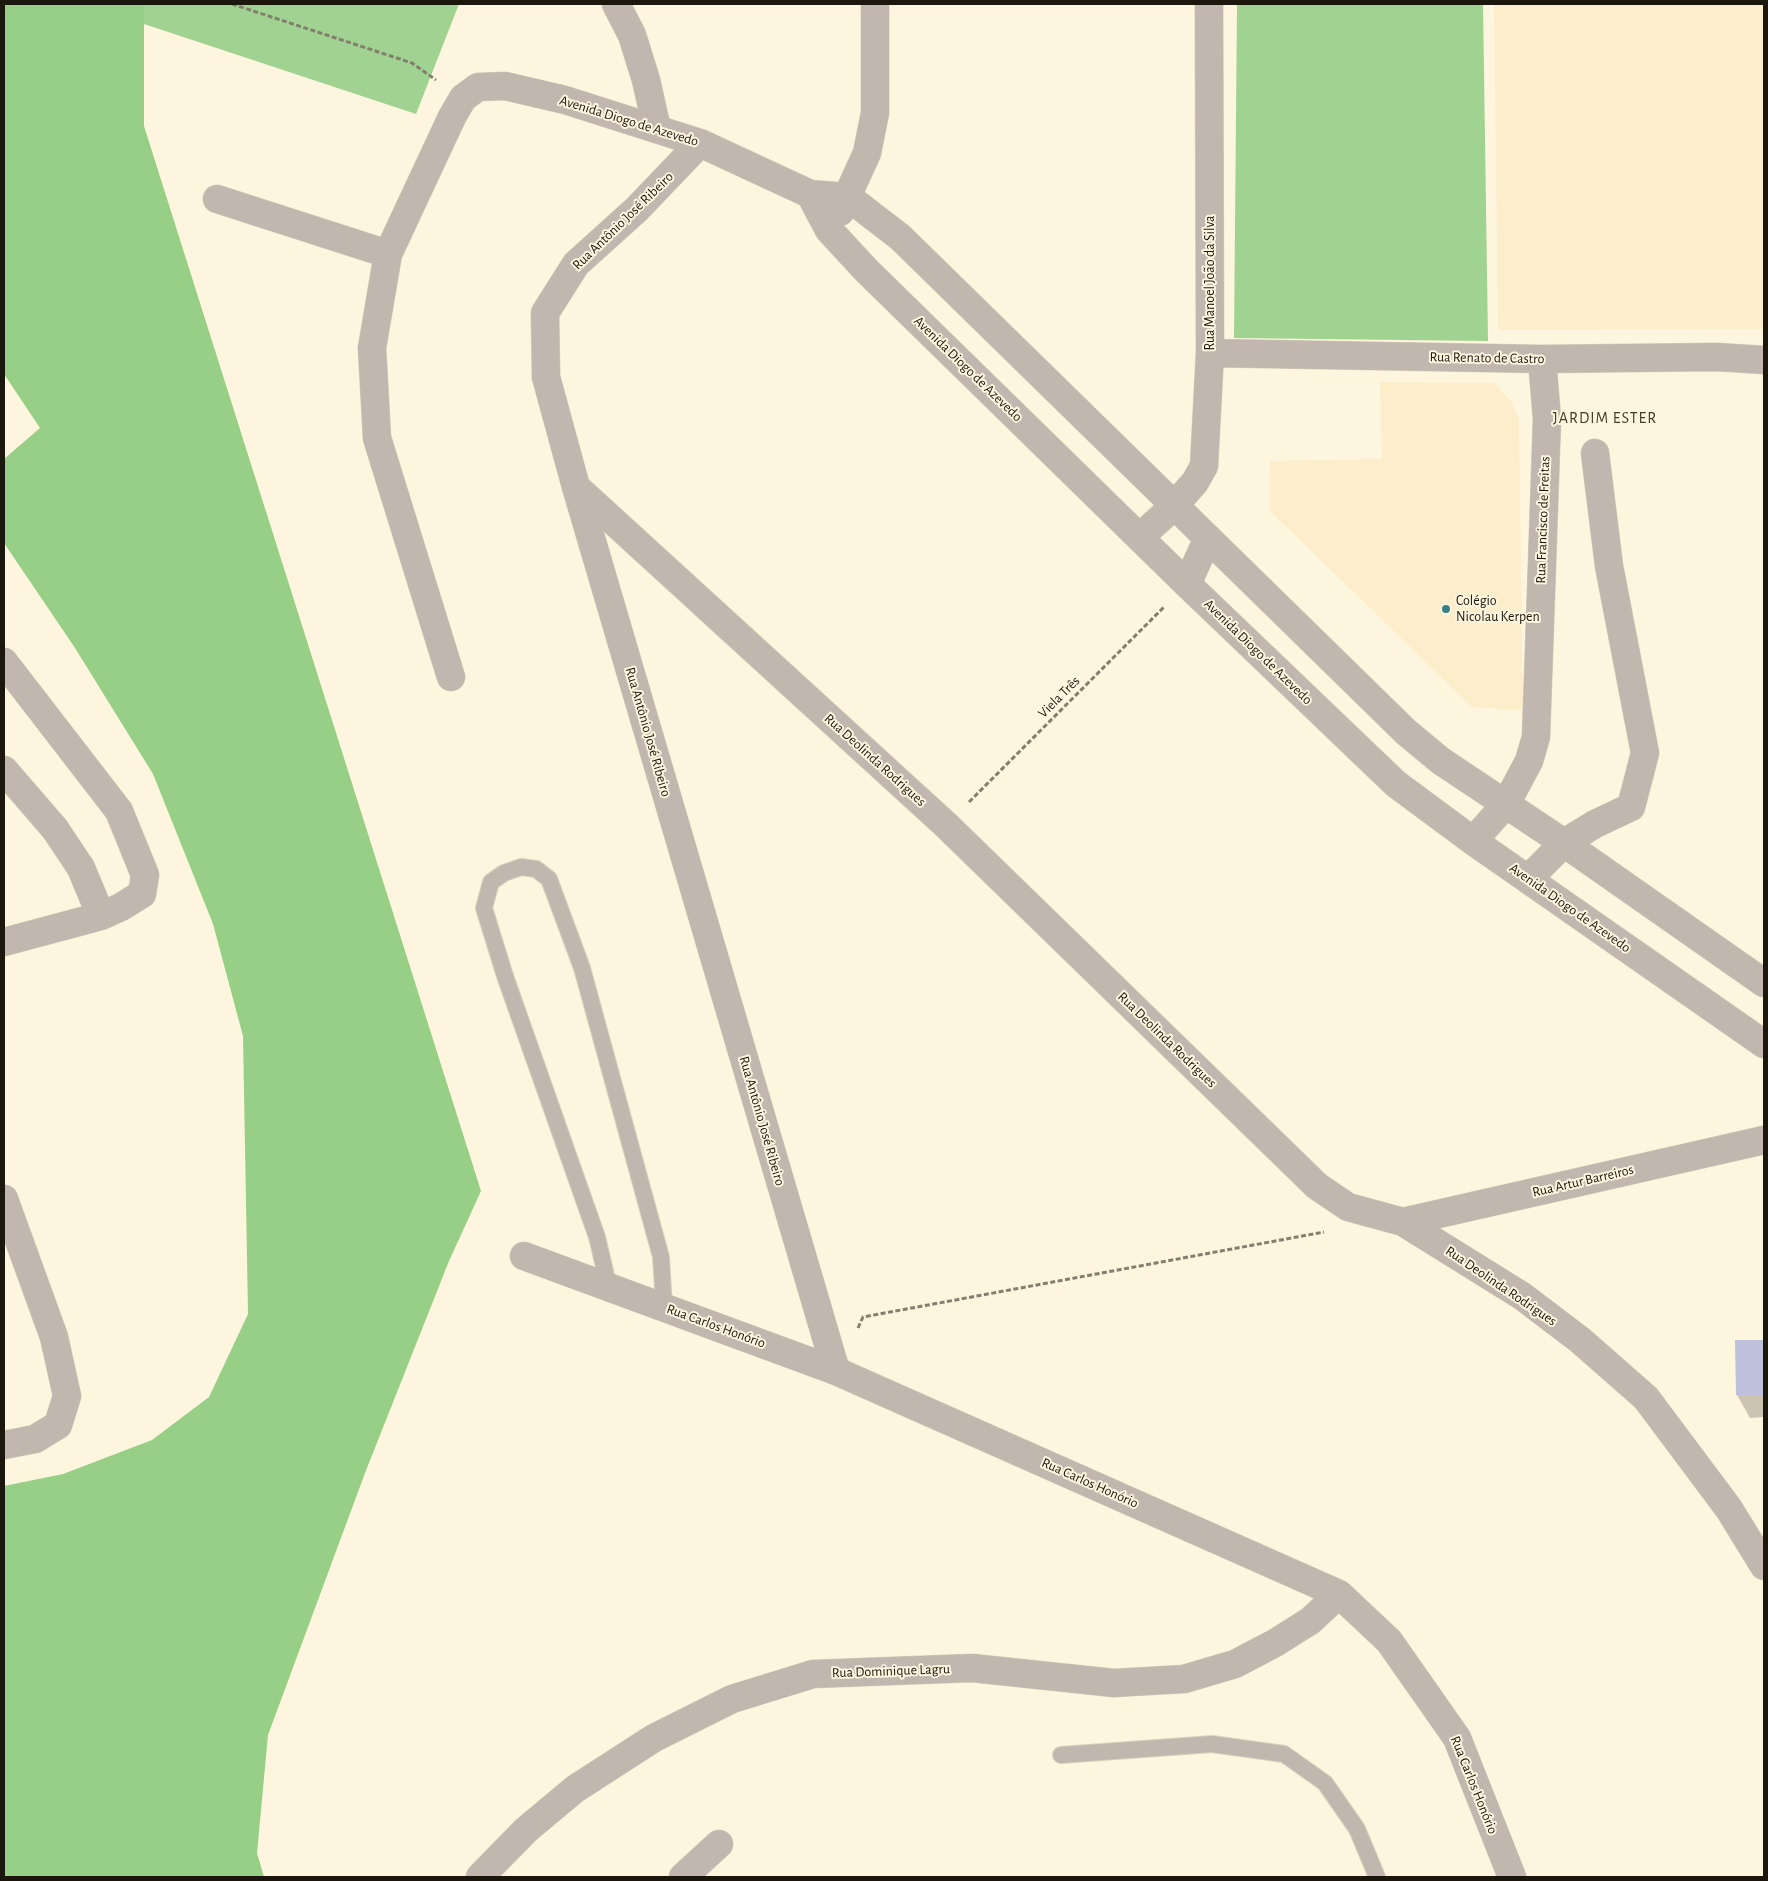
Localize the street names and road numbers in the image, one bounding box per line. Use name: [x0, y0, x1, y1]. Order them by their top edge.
street label: Avenida Diogo de Azevedo: [558, 92, 700, 150]
street label: Rua Antônio José Ribeiro: [569, 168, 677, 274]
street label: Rua Manoel João da Silva: [1202, 215, 1218, 351]
street label: Avenida Diogo de Azevedo: [910, 313, 1026, 425]
street label: Rua Renato de Castro: [1429, 349, 1545, 367]
street label: Rua Francisco de Freitas: [1532, 456, 1554, 584]
street label: Avenida Diogo de Azevedo: [1200, 596, 1316, 708]
street label: Rua Antônio José Ribeiro: [621, 665, 675, 799]
street label: Viela Três: [1035, 673, 1083, 721]
street label: Rua Deolinda Rodrigues: [821, 710, 929, 810]
street label: Avenida Diogo de Azevedo: [1506, 860, 1634, 956]
street label: Rua Deolinda Rodrigues: [1114, 989, 1220, 1091]
street label: Rua Antônio José Ribeiro: [735, 1054, 789, 1188]
street label: Rua Artur Barreiros: [1531, 1161, 1635, 1201]
street label: Rua Deolinda Rodrigues: [1442, 1242, 1560, 1330]
street label: Rua Carlos Honório: [664, 1300, 768, 1352]
street label: Rua Carlos Honório: [1039, 1454, 1141, 1512]
street label: Rua Dominique Lagru: [832, 1661, 950, 1681]
street label: Rua Carlos Honório: [1447, 1734, 1501, 1836]

